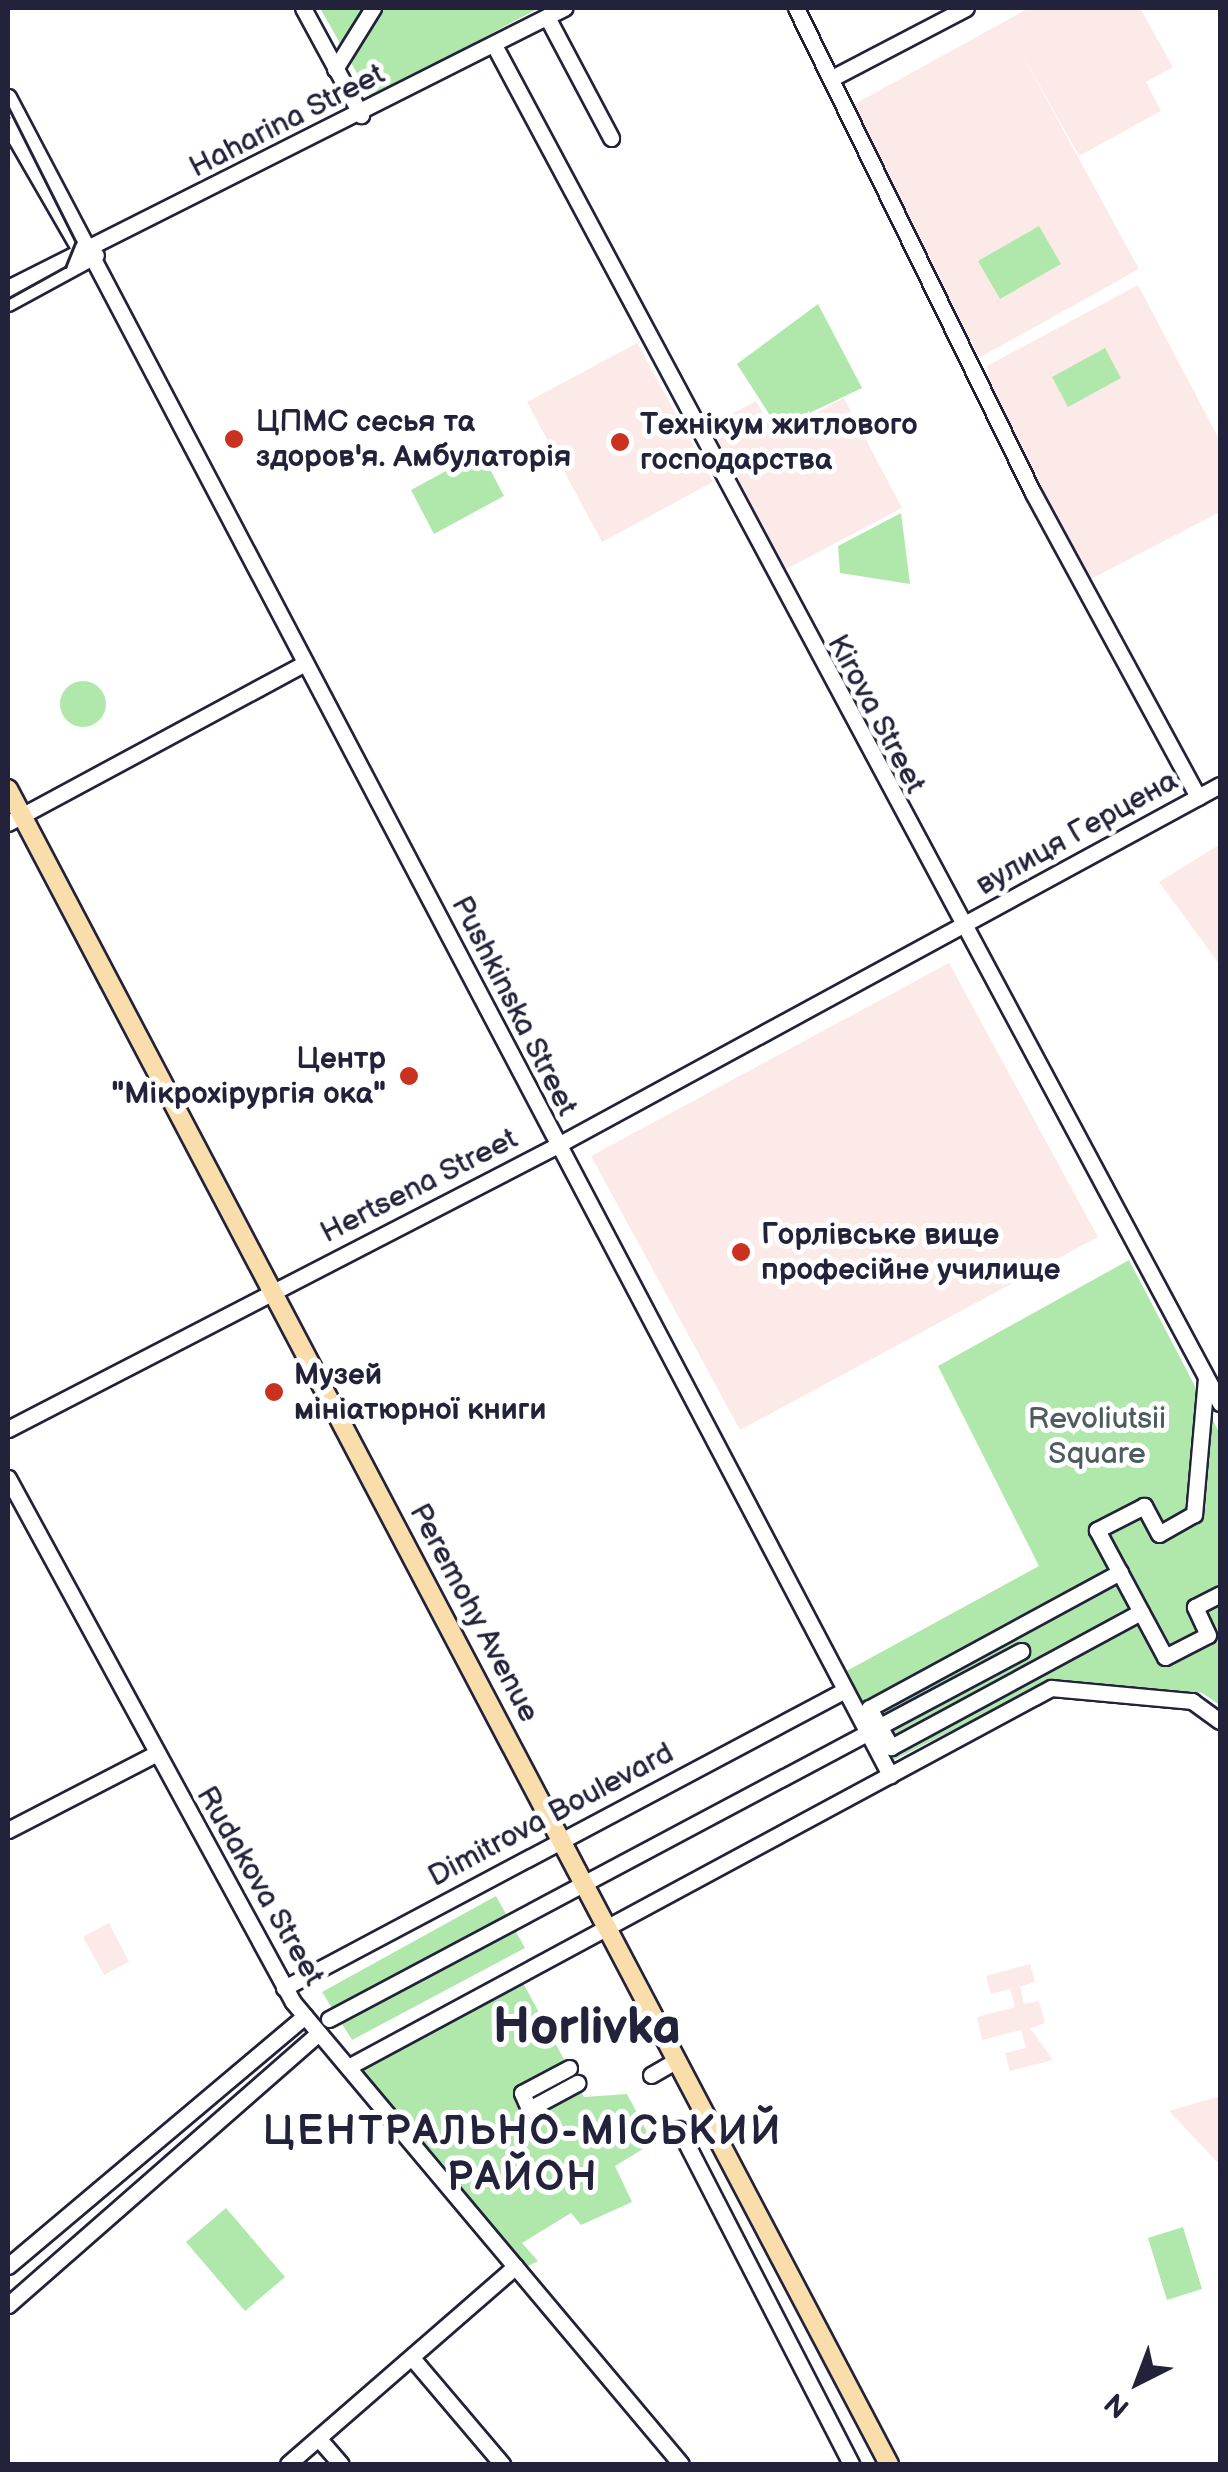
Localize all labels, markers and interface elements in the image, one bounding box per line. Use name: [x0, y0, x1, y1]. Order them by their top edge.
street label: Haharina Street: [183, 56, 391, 186]
place label: ЦПМС сесья та здоров'я. Амбулаторія: [256, 404, 571, 474]
place label: Технікум житлового господарства: [640, 407, 918, 478]
marker: ЦПМС сесья та здоров'я. Амбулаторія: [221, 426, 247, 452]
marker: Технікум житлового господарства: [609, 431, 631, 453]
street label: Kirova Street: [819, 628, 933, 800]
street label: вулиця Герцена: [970, 763, 1184, 903]
street label: Pushkinska Street: [443, 890, 585, 1122]
place label: Центр "Мікрохірургія ока": [111, 1041, 386, 1112]
marker: Центр "Мікрохірургія ока": [396, 1063, 422, 1089]
street label: Hertsena Street: [314, 1121, 524, 1251]
place label: Горлівське вище професійне училище: [761, 1217, 1060, 1288]
marker: Горлівське вище професійне училище: [730, 1241, 752, 1263]
place label: Музей мініатюрної книги: [294, 1357, 546, 1428]
marker: Музей мініатюрної книги: [263, 1381, 285, 1403]
park label: Revoliutsii Square: [1028, 1401, 1166, 1472]
street label: Peremohy Avenue: [401, 1497, 547, 1729]
street label: Dimitrova Boulevard: [422, 1735, 680, 1895]
street label: Rudakova Street: [188, 1780, 332, 1992]
district label: Horlivka: [493, 1999, 681, 2059]
district label: ЦЕНТРАЛЬНО-МІСЬКИЙ РАЙОН: [263, 2108, 783, 2202]
north arrow: [1088, 2332, 1188, 2432]
text: N: [1099, 2385, 1136, 2424]

